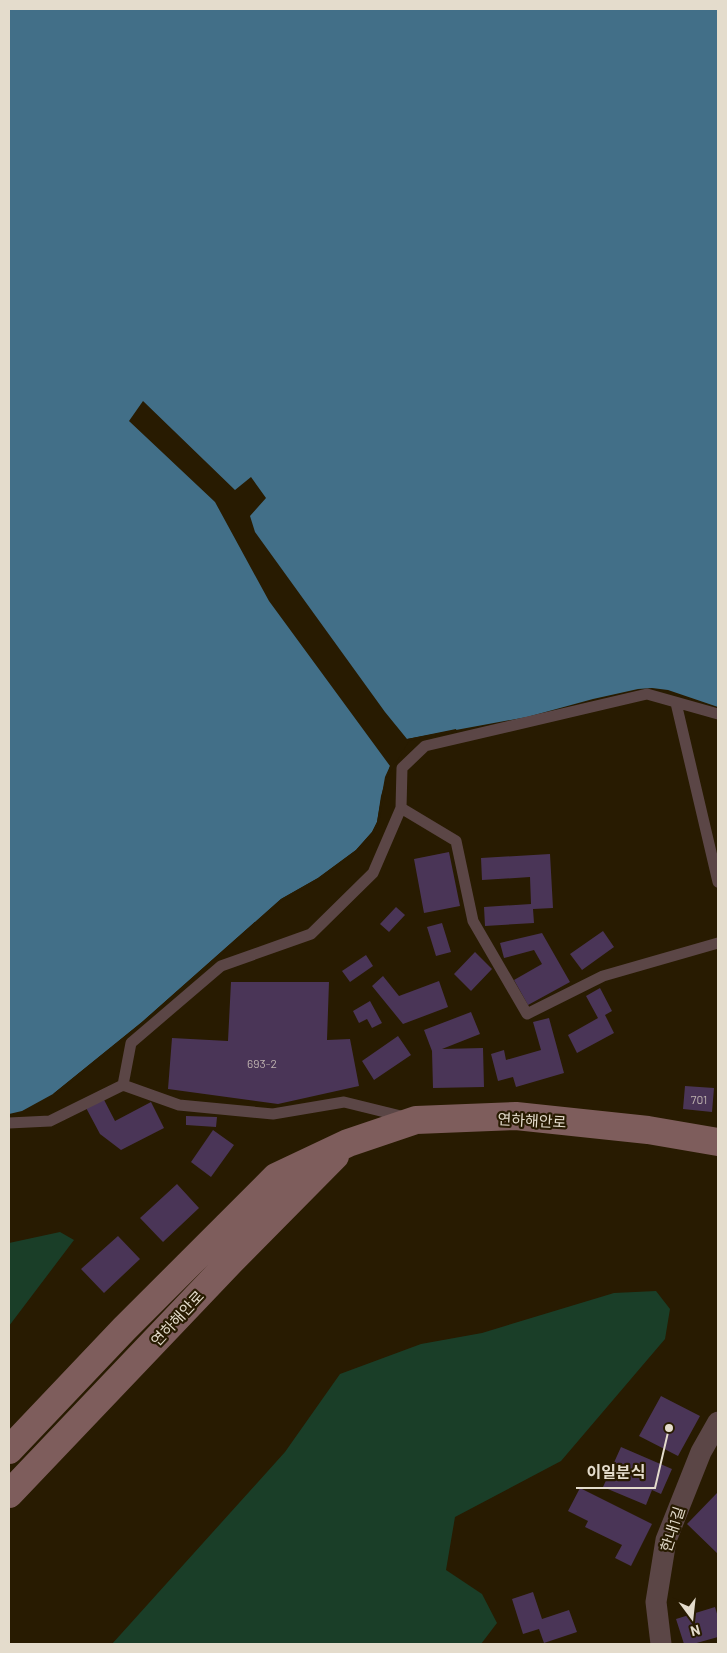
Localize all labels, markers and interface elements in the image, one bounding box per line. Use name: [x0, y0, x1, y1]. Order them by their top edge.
house number: 693-2: [247, 1056, 277, 1070]
house number: 701: [691, 1092, 707, 1106]
street label: 연하해안로: [497, 1109, 567, 1131]
street label: 연하해안로: [147, 1287, 207, 1349]
callout: 이일분식: [576, 1457, 655, 1488]
text: 이일분식: [587, 1462, 645, 1481]
street label: 한내1길: [656, 1504, 688, 1554]
north arrow: [667, 1593, 717, 1643]
text: N: [689, 1622, 702, 1640]

